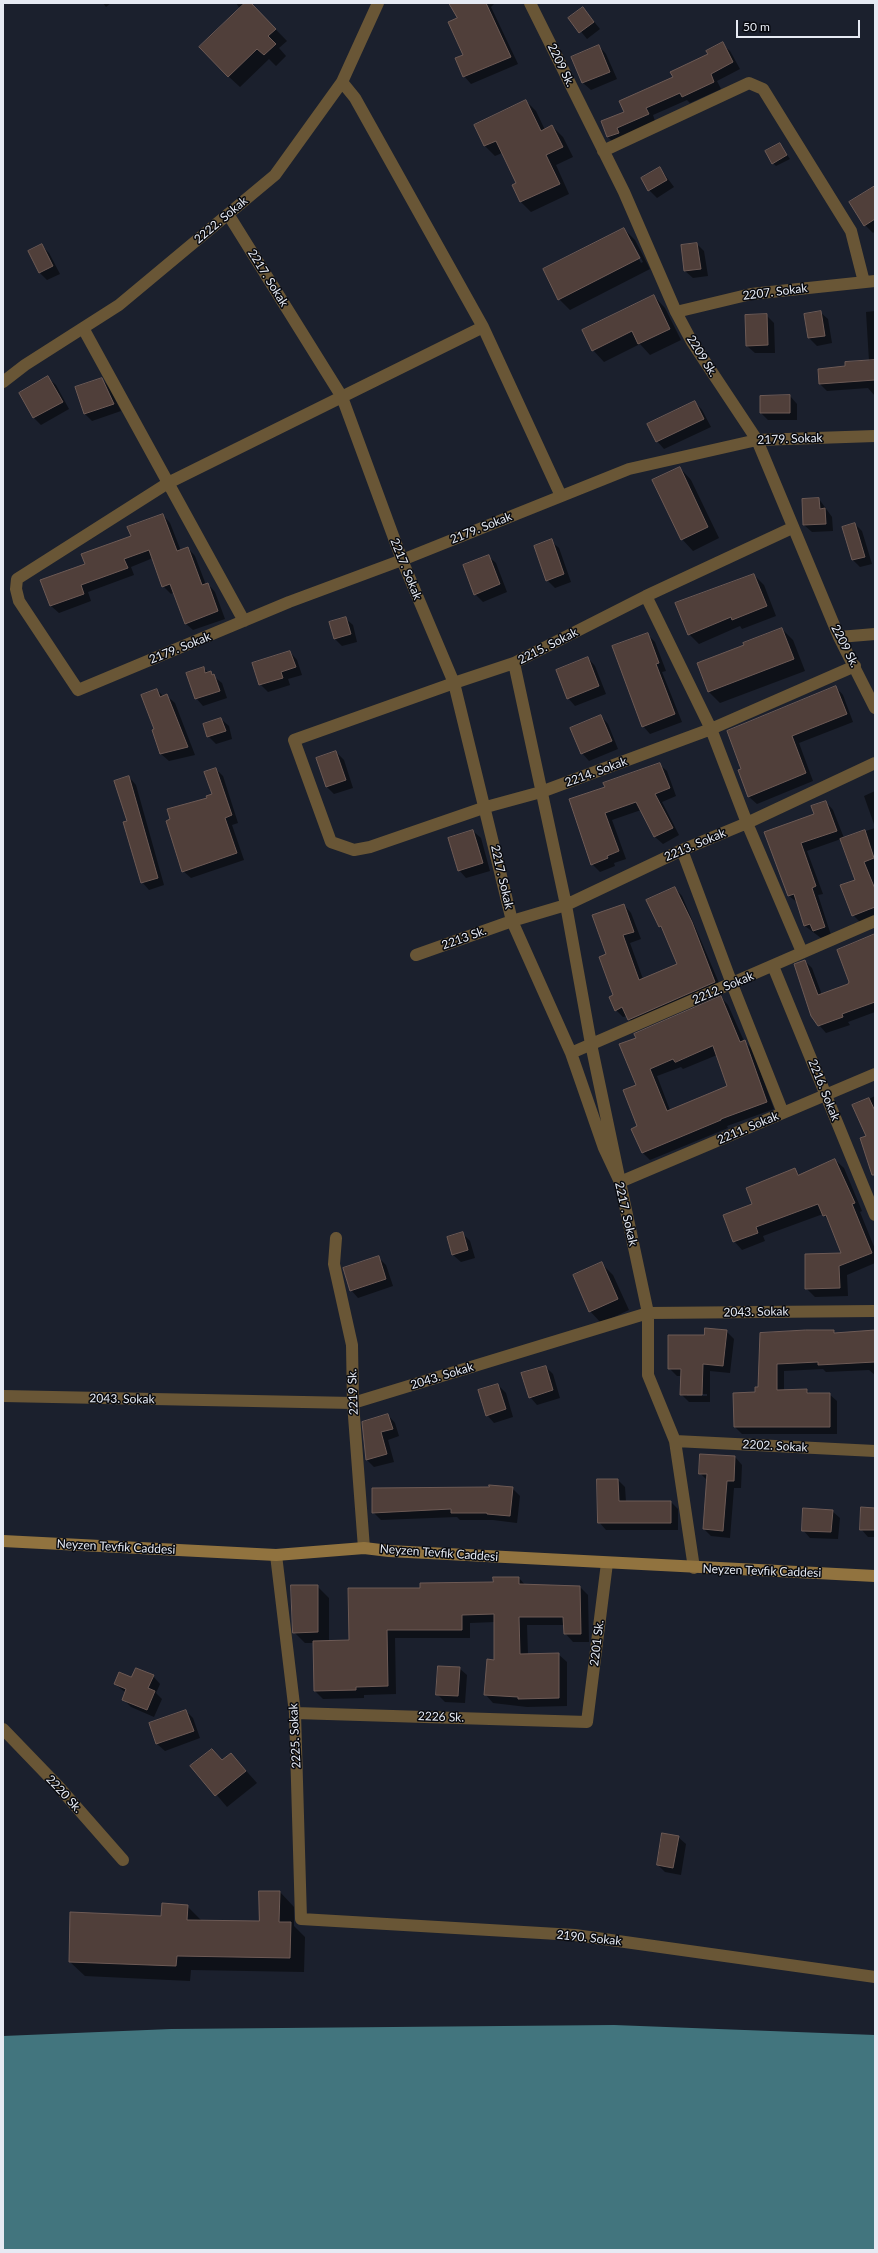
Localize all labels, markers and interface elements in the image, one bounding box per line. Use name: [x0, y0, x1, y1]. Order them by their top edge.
scale bar: [738, 12, 862, 38]
text: 50 m: [743, 19, 770, 34]
street label: 2209 Sk.: [544, 41, 578, 89]
street label: 2222. Sokak: [191, 194, 251, 246]
street label: 2217. Sokak: [245, 247, 291, 309]
street label: 2207. Sokak: [742, 281, 808, 303]
street label: 2209 Sk.: [684, 333, 720, 379]
street label: 2179. Sokak: [757, 431, 823, 447]
street label: 2179. Sokak: [448, 509, 514, 547]
street label: 2217. Sokak: [387, 536, 425, 602]
street label: 2209 Sk.: [828, 622, 862, 670]
street label: 2215. Sokak: [516, 625, 580, 667]
street label: 2179. Sokak: [147, 629, 213, 667]
street label: 2214. Sokak: [563, 754, 629, 790]
street label: 2213. Sokak: [662, 826, 728, 864]
street label: 2217. Sokak: [488, 844, 516, 910]
street label: 2213 Sk.: [440, 923, 488, 953]
street label: 2212. Sokak: [690, 969, 756, 1007]
street label: 2216. Sokak: [805, 1057, 843, 1123]
street label: 2211. Sokak: [715, 1109, 781, 1147]
street label: 2217. Sokak: [612, 1181, 640, 1247]
street label: 2043. Sokak: [723, 1304, 789, 1320]
street label: 2043. Sokak: [409, 1360, 475, 1392]
street label: 2219 Sk.: [345, 1369, 361, 1415]
street label: 2043. Sokak: [89, 1391, 155, 1407]
street label: 2202. Sokak: [742, 1437, 808, 1455]
street label: Neyzen Tevfik Caddesi: [56, 1537, 176, 1557]
street label: Neyzen Tevfik Caddesi: [379, 1542, 499, 1564]
street label: Neyzen Tevfik Caddesi: [702, 1562, 822, 1580]
street label: 2201 Sk.: [587, 1619, 607, 1667]
street label: 2225. Sokak: [286, 1703, 304, 1769]
street label: 2226 Sk.: [418, 1709, 464, 1725]
street label: 2220 Sk.: [43, 1772, 85, 1816]
street label: 2190. Sokak: [556, 1927, 622, 1949]

